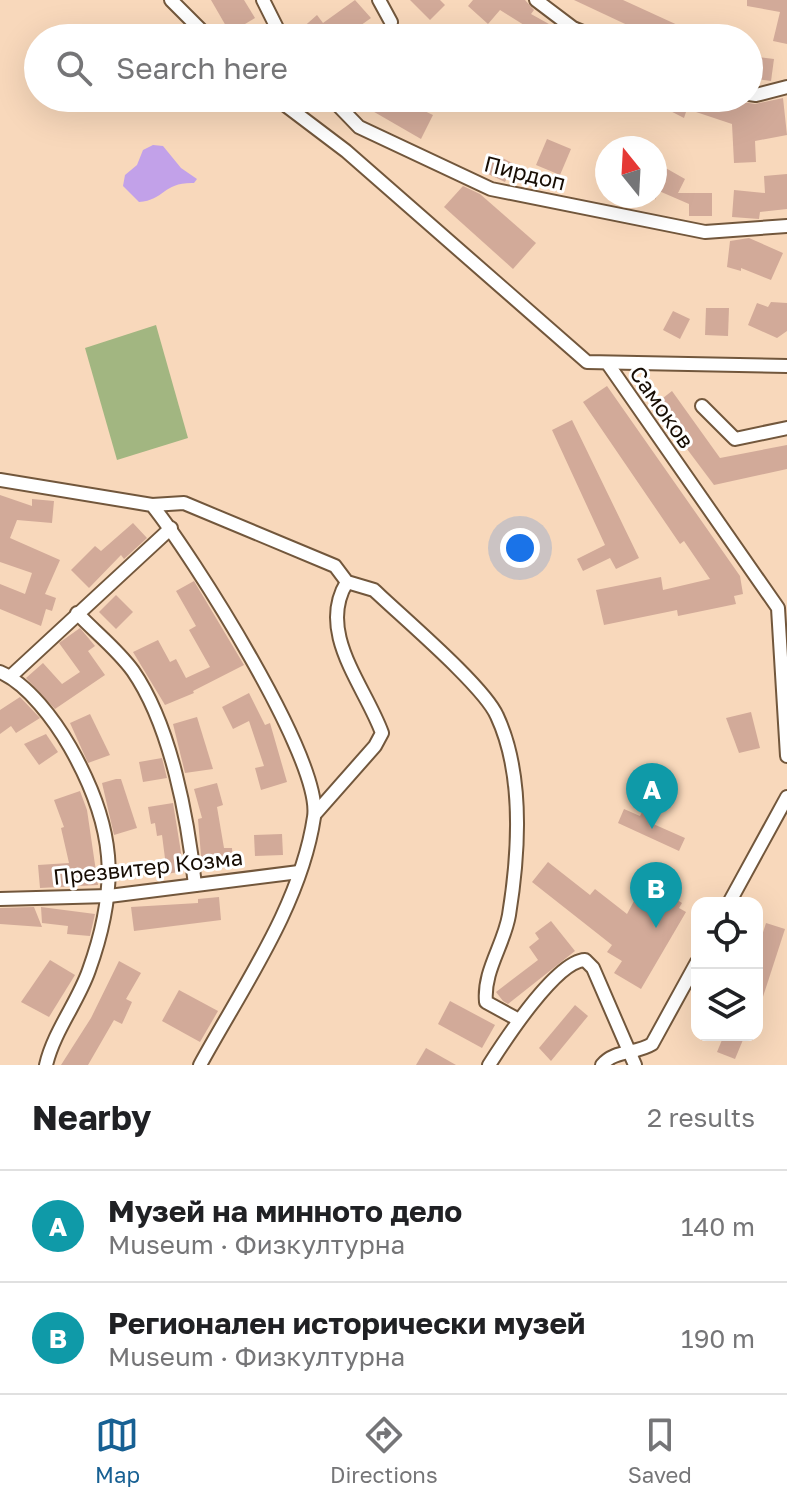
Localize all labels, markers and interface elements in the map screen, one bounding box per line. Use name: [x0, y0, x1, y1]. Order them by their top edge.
search box: [24, 24, 763, 112]
icon: search: [52, 46, 96, 90]
text: Search here: [116, 50, 288, 86]
north arrow: [595, 136, 667, 208]
street label: Пирдоп: [482, 149, 569, 196]
street label: Самоков: [624, 360, 701, 453]
your location: [500, 528, 540, 568]
pin: A: [626, 763, 678, 829]
street label: Презвитер Козма: [52, 843, 244, 890]
pin: B: [630, 862, 682, 928]
map controls: [691, 897, 763, 1041]
button: locate: [691, 897, 763, 969]
button: layers: [691, 969, 763, 1041]
text: Nearby: [32, 1097, 152, 1137]
text: 2 results: [647, 1102, 755, 1133]
text: Музей на минното дело: [108, 1193, 462, 1229]
text: A: [49, 1211, 67, 1242]
text: 140 m: [681, 1211, 755, 1242]
text: Museum · Физкултурна: [108, 1229, 405, 1260]
text: Регионален исторически музей: [108, 1305, 585, 1341]
text: B: [49, 1323, 67, 1354]
text: 190 m: [681, 1323, 755, 1354]
text: Museum · Физкултурна: [108, 1341, 405, 1372]
tab: Map: [95, 1413, 140, 1488]
tab: Directions: [330, 1413, 438, 1488]
tab: Saved: [628, 1413, 692, 1488]

